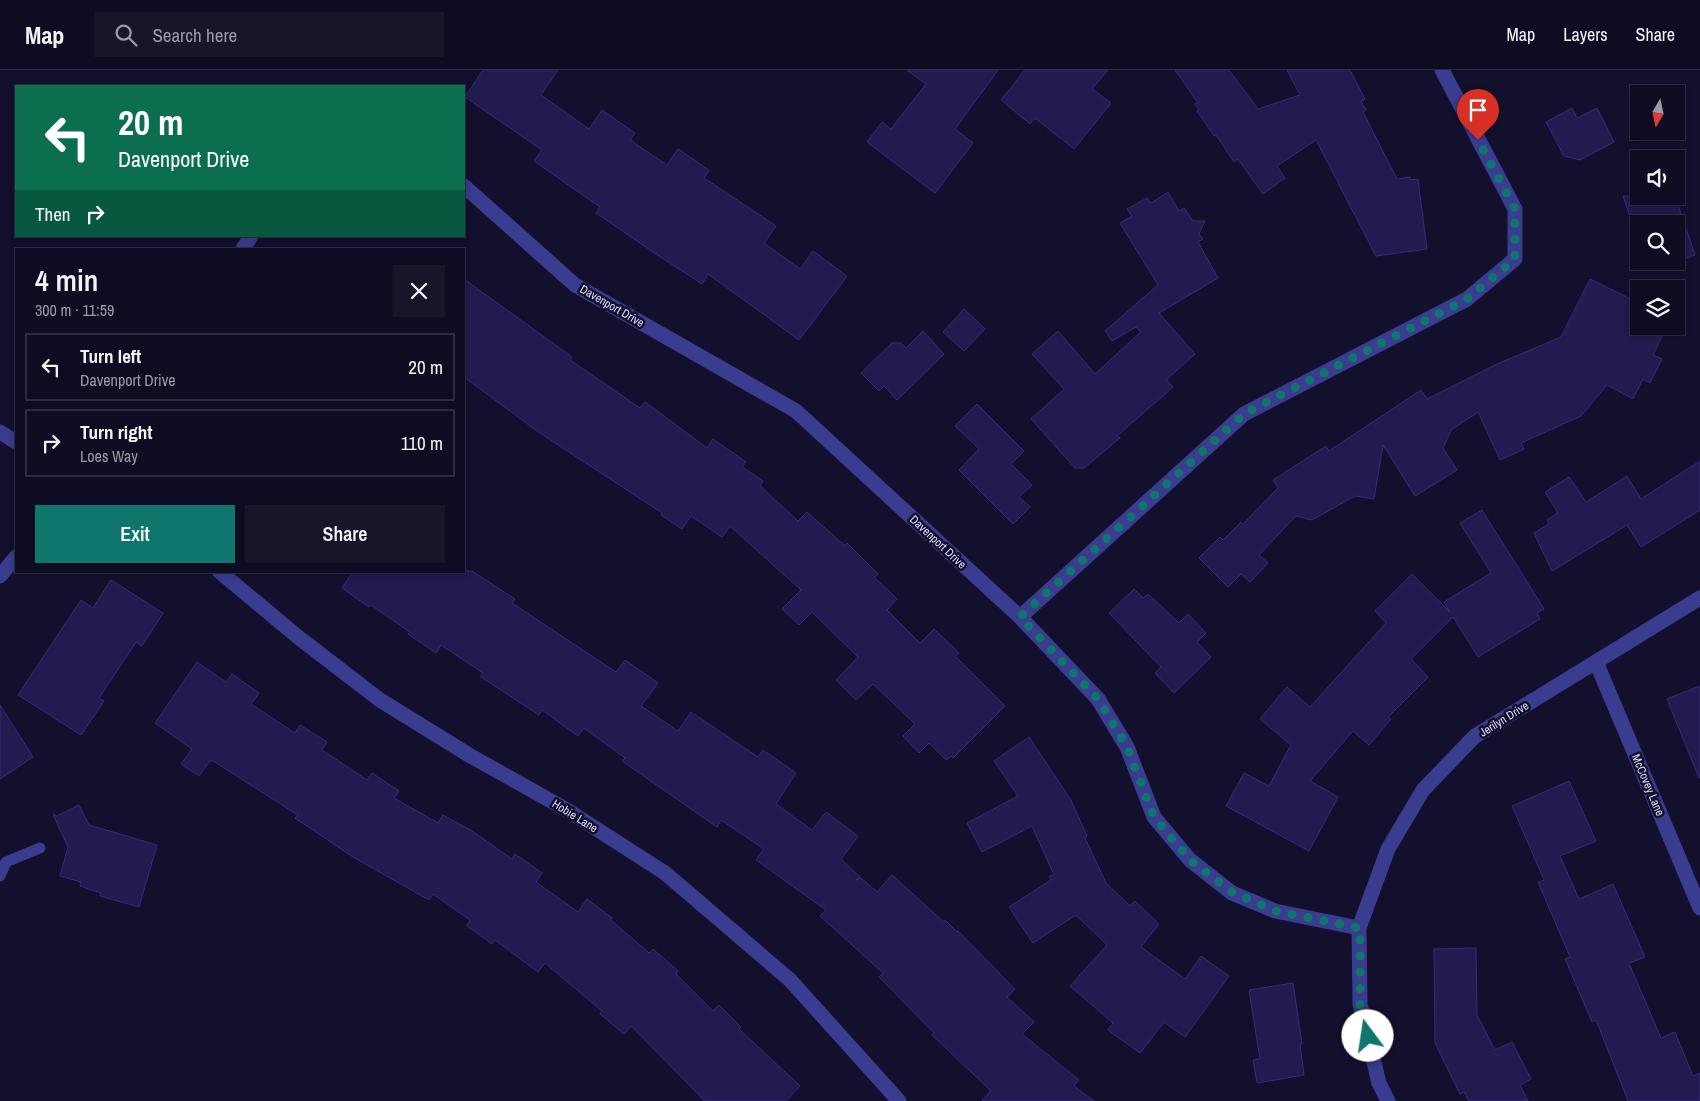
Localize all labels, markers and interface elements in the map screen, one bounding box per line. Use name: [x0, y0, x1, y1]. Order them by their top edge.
search box: [94, 12, 444, 57]
text: Map: [25, 19, 64, 51]
icon: search: [112, 21, 140, 49]
text: Search here: [152, 22, 237, 48]
text: Map: [1507, 22, 1535, 47]
text: Layers: [1563, 22, 1608, 47]
text: Share: [1636, 22, 1675, 47]
north arrow: [1630, 85, 1685, 140]
map controls: [1630, 85, 1685, 335]
pin: [1457, 89, 1499, 140]
icon: arrive: [1464, 96, 1492, 124]
text: 20 m: [118, 99, 183, 146]
icon: left: [35, 105, 100, 170]
text: Davenport Drive: [118, 144, 249, 174]
button: sound: [1630, 150, 1685, 205]
icon: right: [81, 200, 109, 228]
text: Then: [35, 201, 71, 227]
button: search: [1630, 215, 1685, 270]
text: 4 min: [35, 260, 98, 300]
button: close: [393, 265, 445, 317]
button: layers: [1630, 280, 1685, 335]
street label: Davenport Drive: [577, 281, 647, 331]
text: 300 m · 11:59: [35, 299, 114, 321]
text: Turn left: [80, 343, 141, 369]
icon: left: [37, 353, 65, 381]
text: 20 m: [408, 354, 443, 380]
text: Davenport Drive: [80, 369, 176, 391]
text: Turn right: [80, 419, 152, 445]
icon: right: [37, 429, 65, 457]
text: 110 m: [401, 430, 443, 456]
text: Loes Way: [80, 445, 138, 467]
button: Exit: [35, 505, 235, 563]
button: Share: [245, 505, 445, 563]
street label: Davenport Drive: [906, 512, 970, 572]
street label: Jerilyn Drive: [1476, 698, 1532, 740]
street label: McCovey Lane: [1628, 752, 1668, 818]
street label: Hobie Lane: [549, 796, 601, 836]
position arrow: [1341, 1009, 1393, 1061]

